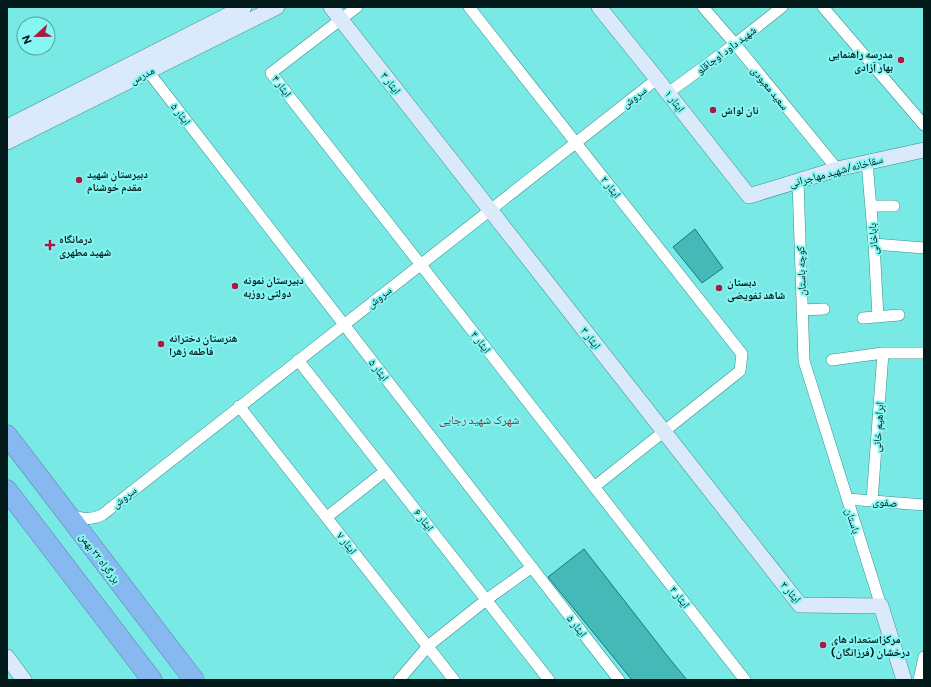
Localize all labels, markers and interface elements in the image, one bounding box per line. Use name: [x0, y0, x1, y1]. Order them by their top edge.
north arrow: [16, 16, 56, 56]
street label: شهید داود اوجاقلو: [693, 23, 758, 77]
text: N: [19, 34, 34, 46]
place label: مدرسه راهنمایی بهار آزادی: [828, 47, 893, 75]
marker: مدرسه راهنمایی بهار آزادی: [896, 55, 906, 65]
street label: مدرس: [127, 63, 157, 87]
street label: سعید معبودی: [748, 63, 792, 113]
street label: ایثار ۳: [379, 69, 404, 96]
street label: ایثار ۴: [270, 72, 295, 99]
street label: سروش: [619, 83, 649, 111]
street label: ایثار ۱: [663, 87, 688, 114]
street label: ایثار ۵: [169, 100, 194, 127]
place label: نان لواش: [721, 103, 759, 118]
marker: نان لواش: [708, 105, 718, 115]
street label: سقاخانه/شهید مهاجرانی: [788, 152, 884, 190]
place label: دبیرستان شهید مقدم خوشنام: [87, 167, 148, 195]
street label: ایثار ۲: [599, 173, 624, 200]
marker: دبیرستان شهید مقدم خوشنام: [74, 175, 84, 185]
street label: باباخانی: [865, 223, 881, 255]
place label: درمانگاه شهید مطهری: [59, 232, 111, 260]
marker: درمانگاه شهید مطهری: [44, 239, 56, 251]
street label: کوچه باستان: [793, 245, 809, 296]
place label: دبیرستان نمونه دولتی روزبه: [243, 273, 304, 301]
place label: دبستان شاهد تفویضی: [727, 275, 786, 303]
marker: دبیرستان نمونه دولتی روزبه: [230, 281, 240, 291]
street label: سروش: [364, 283, 394, 311]
marker: دبستان شاهد تفویضی: [714, 283, 724, 293]
street label: ایثار ۳: [579, 324, 604, 351]
street label: ایثار ۴: [469, 328, 494, 355]
place label: هنرستان دخترانه فاطمه زهرا: [169, 331, 238, 358]
marker: هنرستان دخترانه فاطمه زهرا: [156, 339, 166, 349]
street label: ایثار ۵: [367, 356, 392, 383]
street label: ابراهیم خانی: [869, 401, 888, 453]
district label: شهرک شهید رجایی: [439, 412, 519, 427]
street label: سروش: [109, 483, 139, 511]
street label: صفوی: [872, 494, 898, 510]
street label: ایثار ۶: [412, 506, 437, 533]
street label: باستان: [842, 506, 864, 536]
street label: ایثار ۷: [335, 529, 360, 556]
street label: بزرگراه ۲۲ بهمن: [76, 530, 124, 586]
street label: ایثار ۳: [778, 578, 804, 605]
street label: ایثار ۴: [668, 583, 693, 610]
street label: ایثار ۵: [565, 612, 590, 639]
place label: مرکزاستعداد های درخشان (فرزانگان): [831, 632, 910, 660]
marker: مرکزاستعداد های درخشان (فرزانگان): [818, 640, 828, 650]

